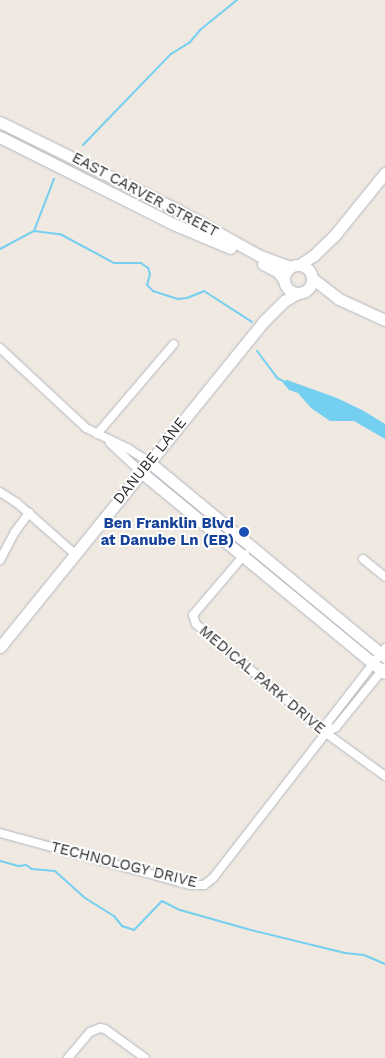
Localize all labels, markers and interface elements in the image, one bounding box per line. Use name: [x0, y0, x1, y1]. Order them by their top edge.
street label: EAST CARVER STREET: [69, 149, 221, 241]
street label: DANUBE LANE: [110, 414, 190, 508]
place label: Ben Franklin Blvd at Danube Ln (EB): [101, 514, 234, 549]
marker: Ben Franklin Blvd at Danube Ln (EB): [238, 526, 250, 538]
street label: MEDICAL PARK DRIVE: [195, 622, 329, 738]
street label: TECHNOLOGY DRIVE: [49, 838, 199, 892]

